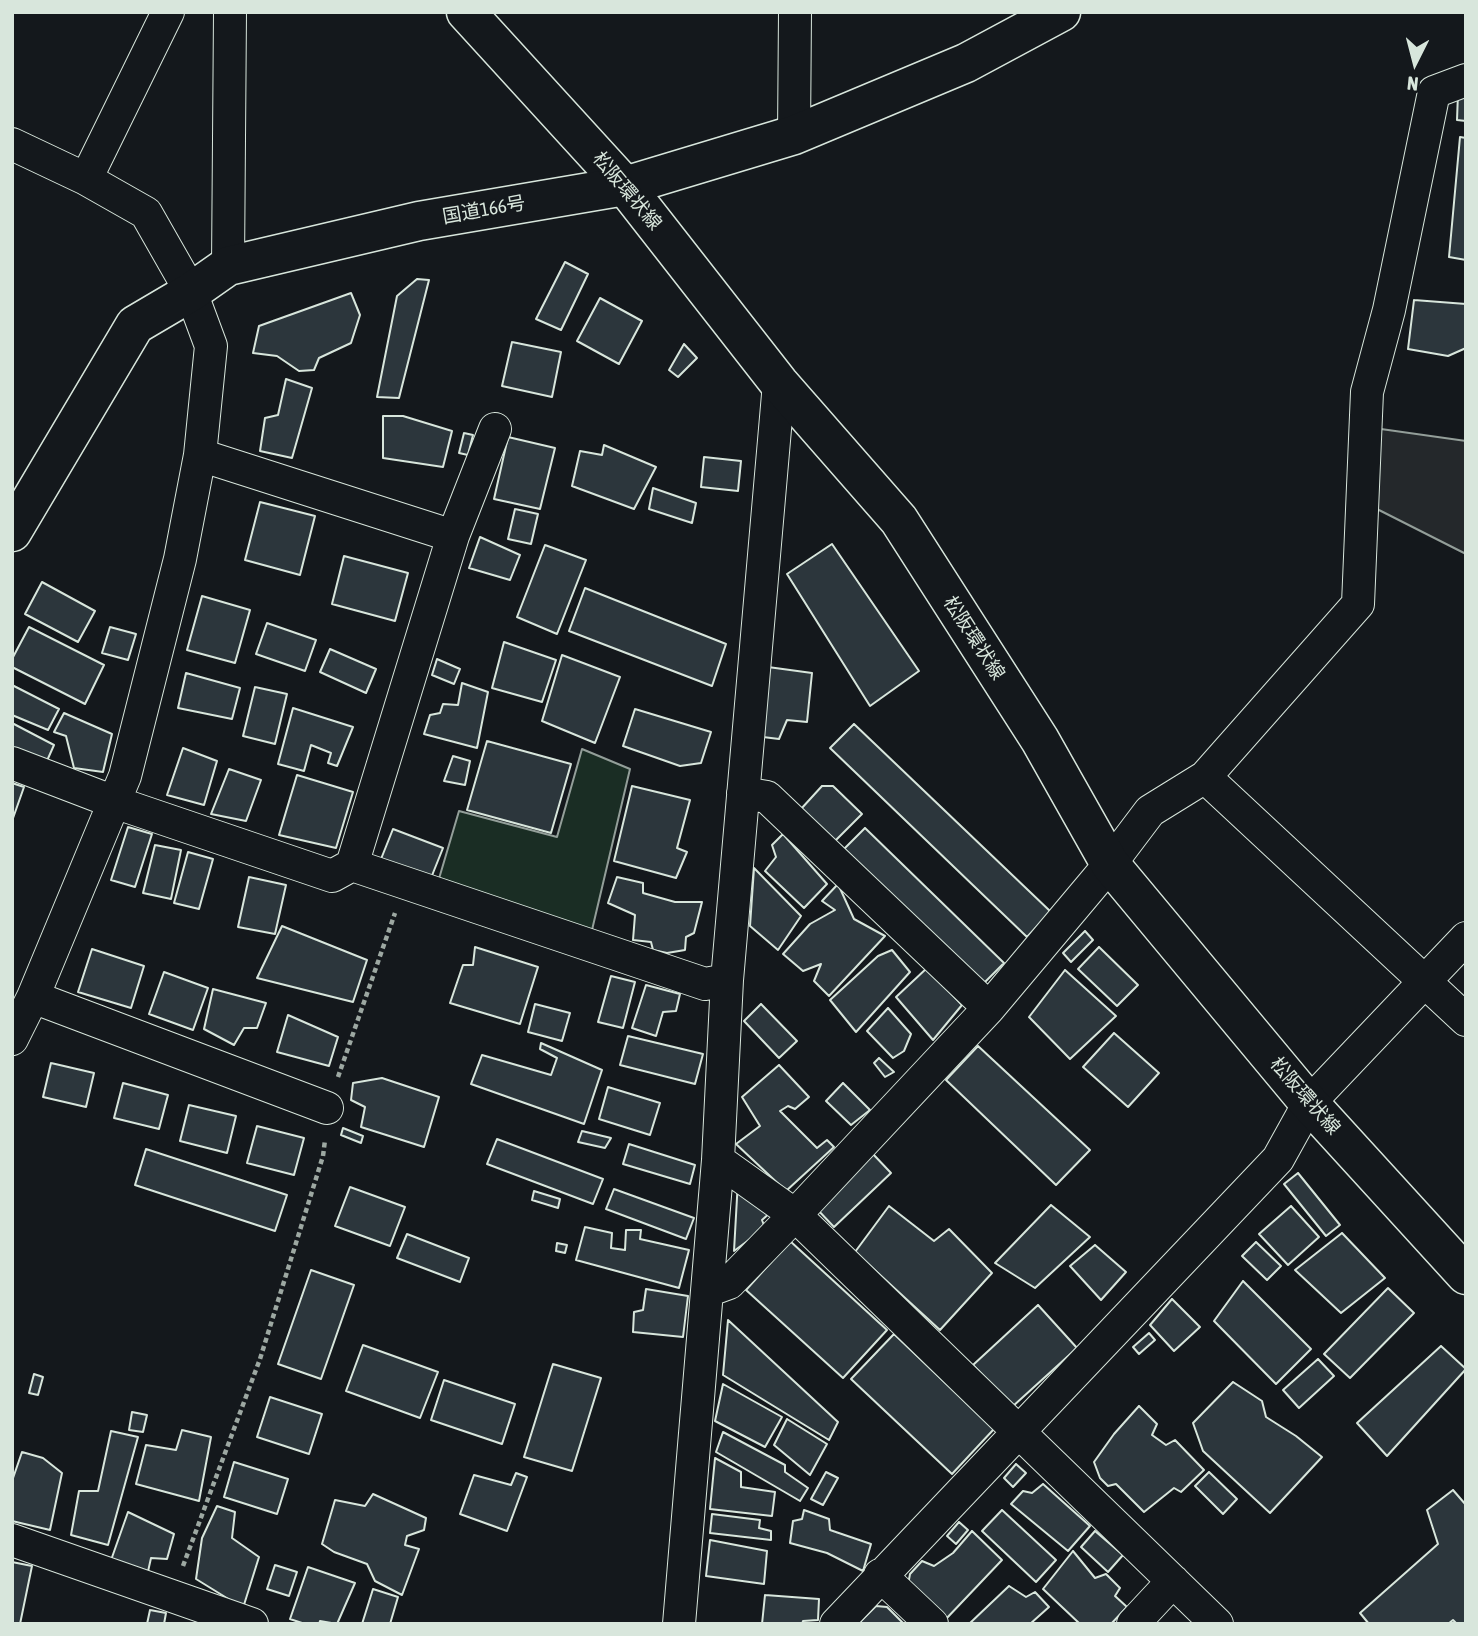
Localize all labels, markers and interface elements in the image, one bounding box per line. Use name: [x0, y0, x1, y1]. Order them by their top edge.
north arrow: [1380, 28, 1450, 98]
text: N: [1406, 72, 1420, 95]
street label: 松阪環状線: [588, 147, 666, 235]
street label: 国道166号: [441, 191, 527, 229]
street label: 松阪環状線: [939, 592, 1009, 684]
street label: 松阪環状線: [1265, 1053, 1345, 1139]

